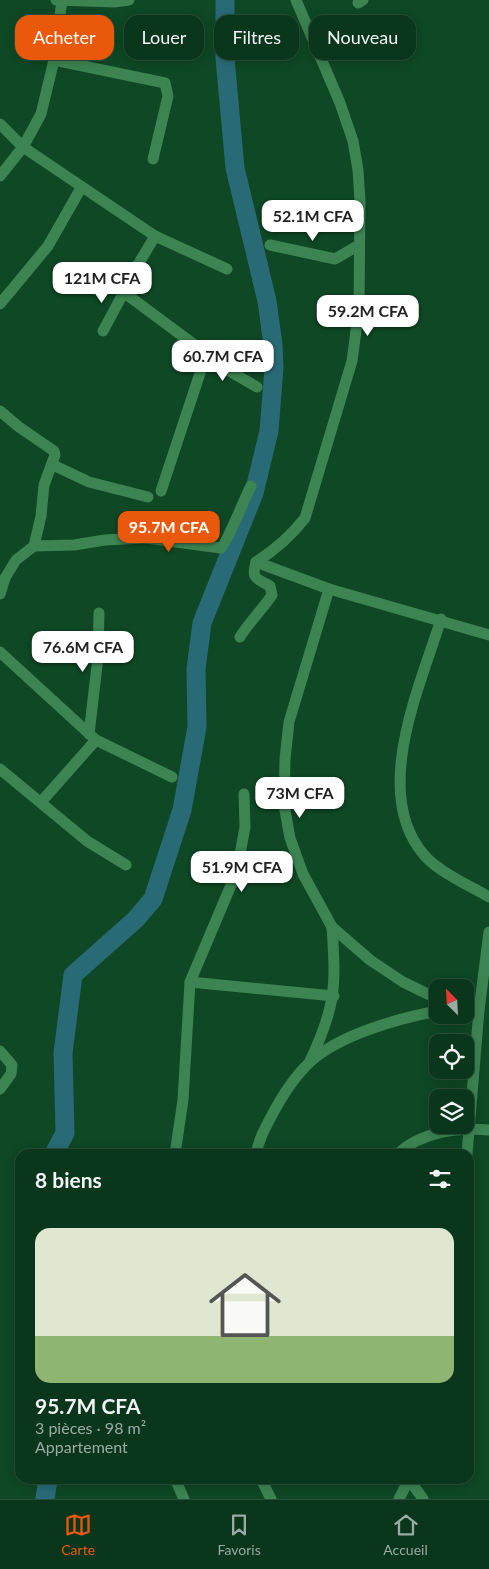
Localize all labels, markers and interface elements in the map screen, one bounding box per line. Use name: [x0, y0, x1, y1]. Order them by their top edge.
chip: Acheter: [15, 15, 114, 60]
chip: Louer: [124, 15, 204, 60]
chip: Filtres: [214, 15, 299, 60]
chip: Nouveau: [309, 15, 416, 60]
pin: 52.1M CFA: [256, 200, 370, 242]
text: 52.1M CFA: [273, 206, 353, 225]
pin: 121M CFA: [50, 262, 154, 304]
text: 121M CFA: [64, 268, 140, 287]
pin: 59.2M CFA: [311, 294, 425, 337]
text: 59.2M CFA: [328, 301, 408, 320]
pin: 60.7M CFA: [166, 340, 280, 382]
text: 60.7M CFA: [183, 346, 263, 365]
pin: 95.7M CFA: [112, 510, 226, 553]
text: 95.7M CFA: [129, 517, 209, 536]
pin: 76.6M CFA: [26, 630, 140, 673]
text: 76.6M CFA: [43, 637, 123, 656]
pin: 73M CFA: [254, 776, 346, 819]
text: 73M CFA: [266, 783, 334, 802]
pin: 51.9M CFA: [185, 850, 299, 893]
text: 51.9M CFA: [202, 857, 282, 876]
north arrow: [429, 979, 474, 1024]
map controls: [429, 979, 474, 1134]
button: locate: [429, 1034, 474, 1079]
button: layers: [429, 1089, 474, 1134]
icon: filters: [426, 1165, 454, 1193]
text: 8 biens: [35, 1167, 102, 1192]
icon: home: [200, 1260, 290, 1350]
text: 95.7M CFA: [35, 1393, 141, 1418]
text: 3 pièces · 98 m²: [35, 1418, 146, 1437]
text: Appartement: [35, 1437, 128, 1456]
tab: Carte: [61, 1511, 95, 1558]
tab: Favoris: [218, 1511, 261, 1558]
tab: Accueil: [383, 1511, 428, 1558]

